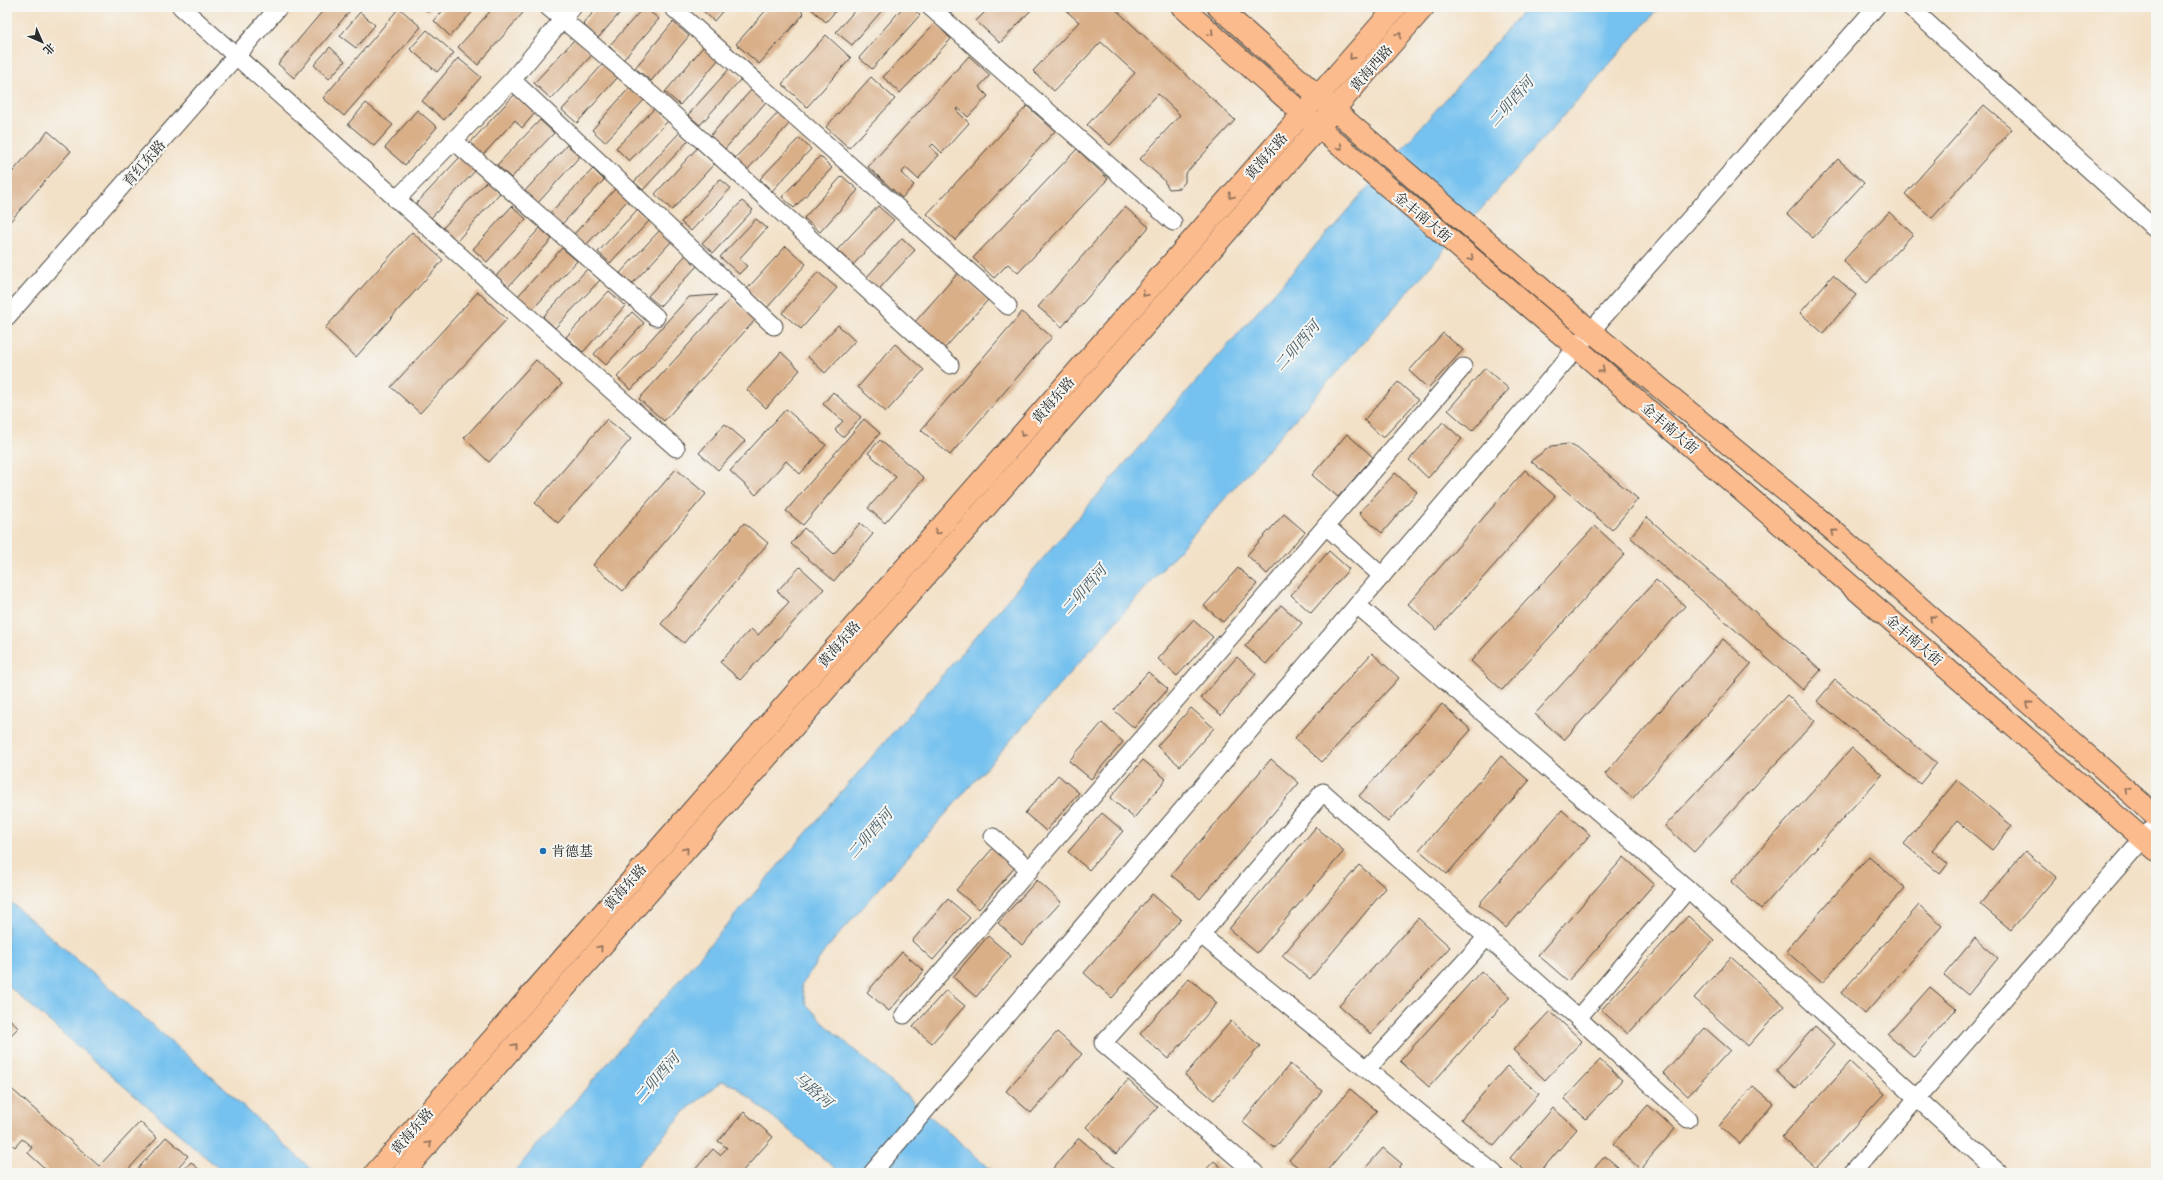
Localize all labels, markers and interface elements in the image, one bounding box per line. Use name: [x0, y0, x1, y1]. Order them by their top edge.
north arrow: [22, 22, 62, 62]
one-way arrow: [1207, 28, 1214, 35]
one-way arrow: [1395, 33, 1402, 40]
text: 北: [39, 39, 57, 57]
street label: 黄海西路: [1347, 42, 1398, 96]
one-way arrow: [1349, 53, 1356, 60]
water label: 二卯酉河: [1485, 71, 1542, 133]
street label: 黄海东路: [1242, 130, 1293, 184]
street label: 育红东路: [120, 137, 171, 191]
one-way arrow: [1336, 142, 1343, 149]
street label: 金丰南大街: [1389, 188, 1455, 248]
one-way arrow: [1228, 191, 1236, 199]
one-way arrow: [1467, 254, 1474, 261]
one-way arrow: [1143, 289, 1150, 297]
water label: 二卯酉河: [1271, 315, 1328, 377]
one-way arrow: [1598, 365, 1605, 372]
street label: 黄海东路: [1029, 374, 1080, 428]
street label: 金丰南大街: [1636, 399, 1702, 459]
one-way arrow: [1020, 429, 1027, 437]
one-way arrow: [935, 527, 942, 534]
one-way arrow: [1832, 529, 1839, 536]
water label: 二卯酉河: [1058, 559, 1115, 621]
street label: 金丰南大街: [1880, 611, 1946, 671]
one-way arrow: [1929, 615, 1937, 622]
street label: 黄海东路: [815, 618, 866, 672]
one-way arrow: [2027, 701, 2034, 708]
one-way arrow: [2124, 787, 2132, 794]
water label: 二卯酉河: [844, 803, 901, 865]
place label: 肯德基: [551, 843, 593, 862]
marker: 肯德基: [538, 846, 548, 856]
one-way arrow: [681, 848, 688, 855]
street label: 黄海东路: [601, 861, 652, 915]
one-way arrow: [596, 945, 603, 953]
one-way arrow: [510, 1043, 517, 1051]
water label: 二卯酉河: [631, 1047, 688, 1109]
water label: 马路河: [788, 1068, 838, 1116]
street label: 黄海东路: [388, 1105, 439, 1159]
one-way arrow: [424, 1141, 431, 1148]

